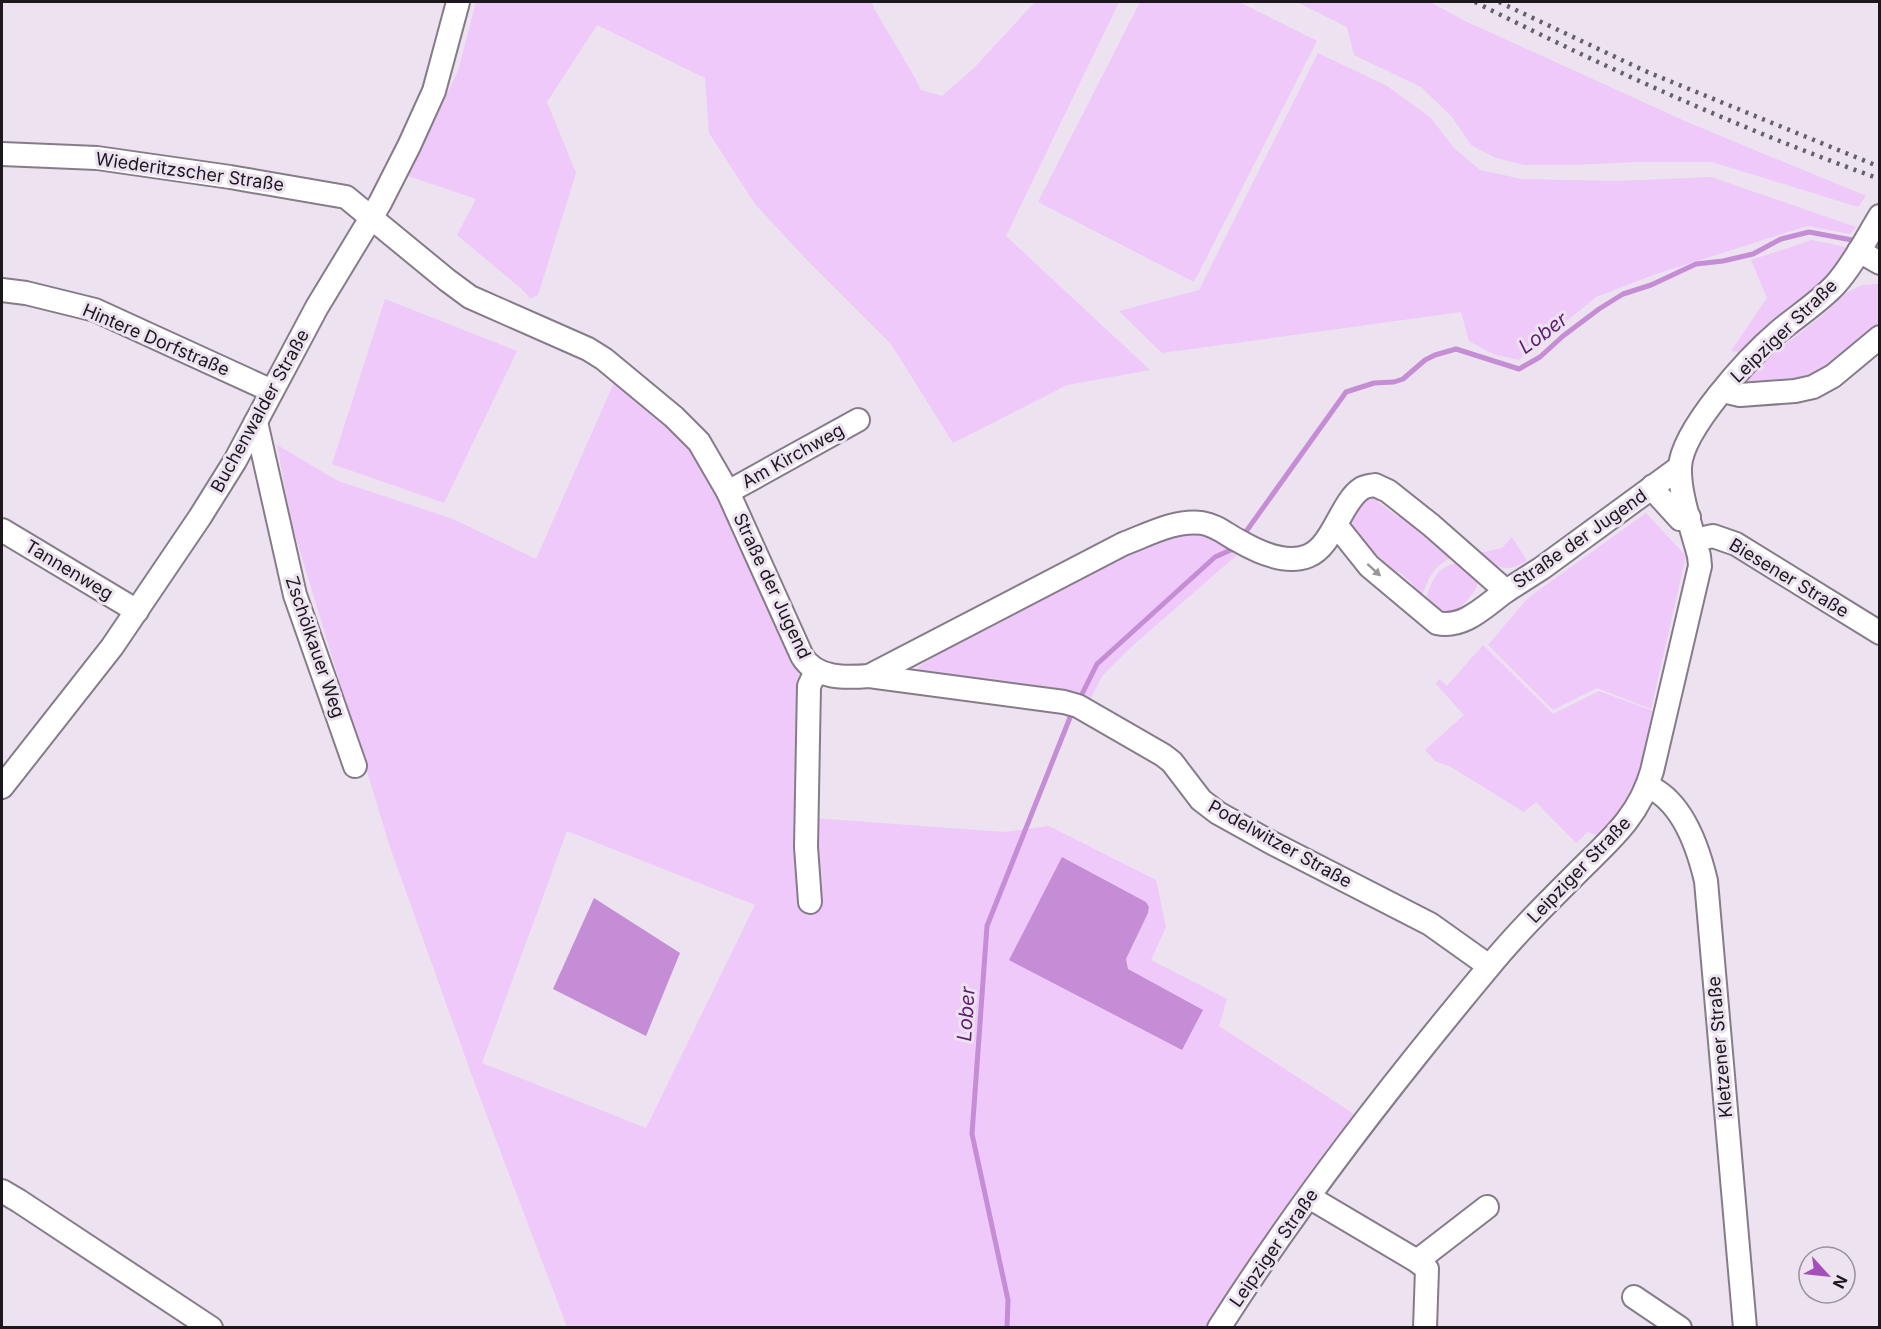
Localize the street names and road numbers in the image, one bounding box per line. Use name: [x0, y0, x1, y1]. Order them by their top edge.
street label: Wiederitzscher Straße: [95, 148, 286, 195]
street label: Leipziger Straße: [1726, 275, 1841, 387]
street label: Hintere Dorfstraße: [80, 299, 233, 380]
street label: Buchenwalder Straße: [206, 326, 313, 496]
street label: Am Kirchweg: [738, 419, 847, 492]
street label: Straße der Jugend: [1509, 485, 1651, 593]
street label: Straße der Jugend: [729, 510, 815, 662]
street label: Biesener Straße: [1726, 534, 1853, 621]
street label: Tannenweg: [22, 535, 117, 604]
street label: Zschölkauer Weg: [281, 573, 350, 720]
street label: Podelwitzer Straße: [1205, 795, 1356, 892]
street label: Leipziger Straße: [1523, 812, 1635, 927]
street label: Kletzener Straße: [1703, 975, 1736, 1119]
street label: Leipziger Straße: [1225, 1185, 1322, 1311]

